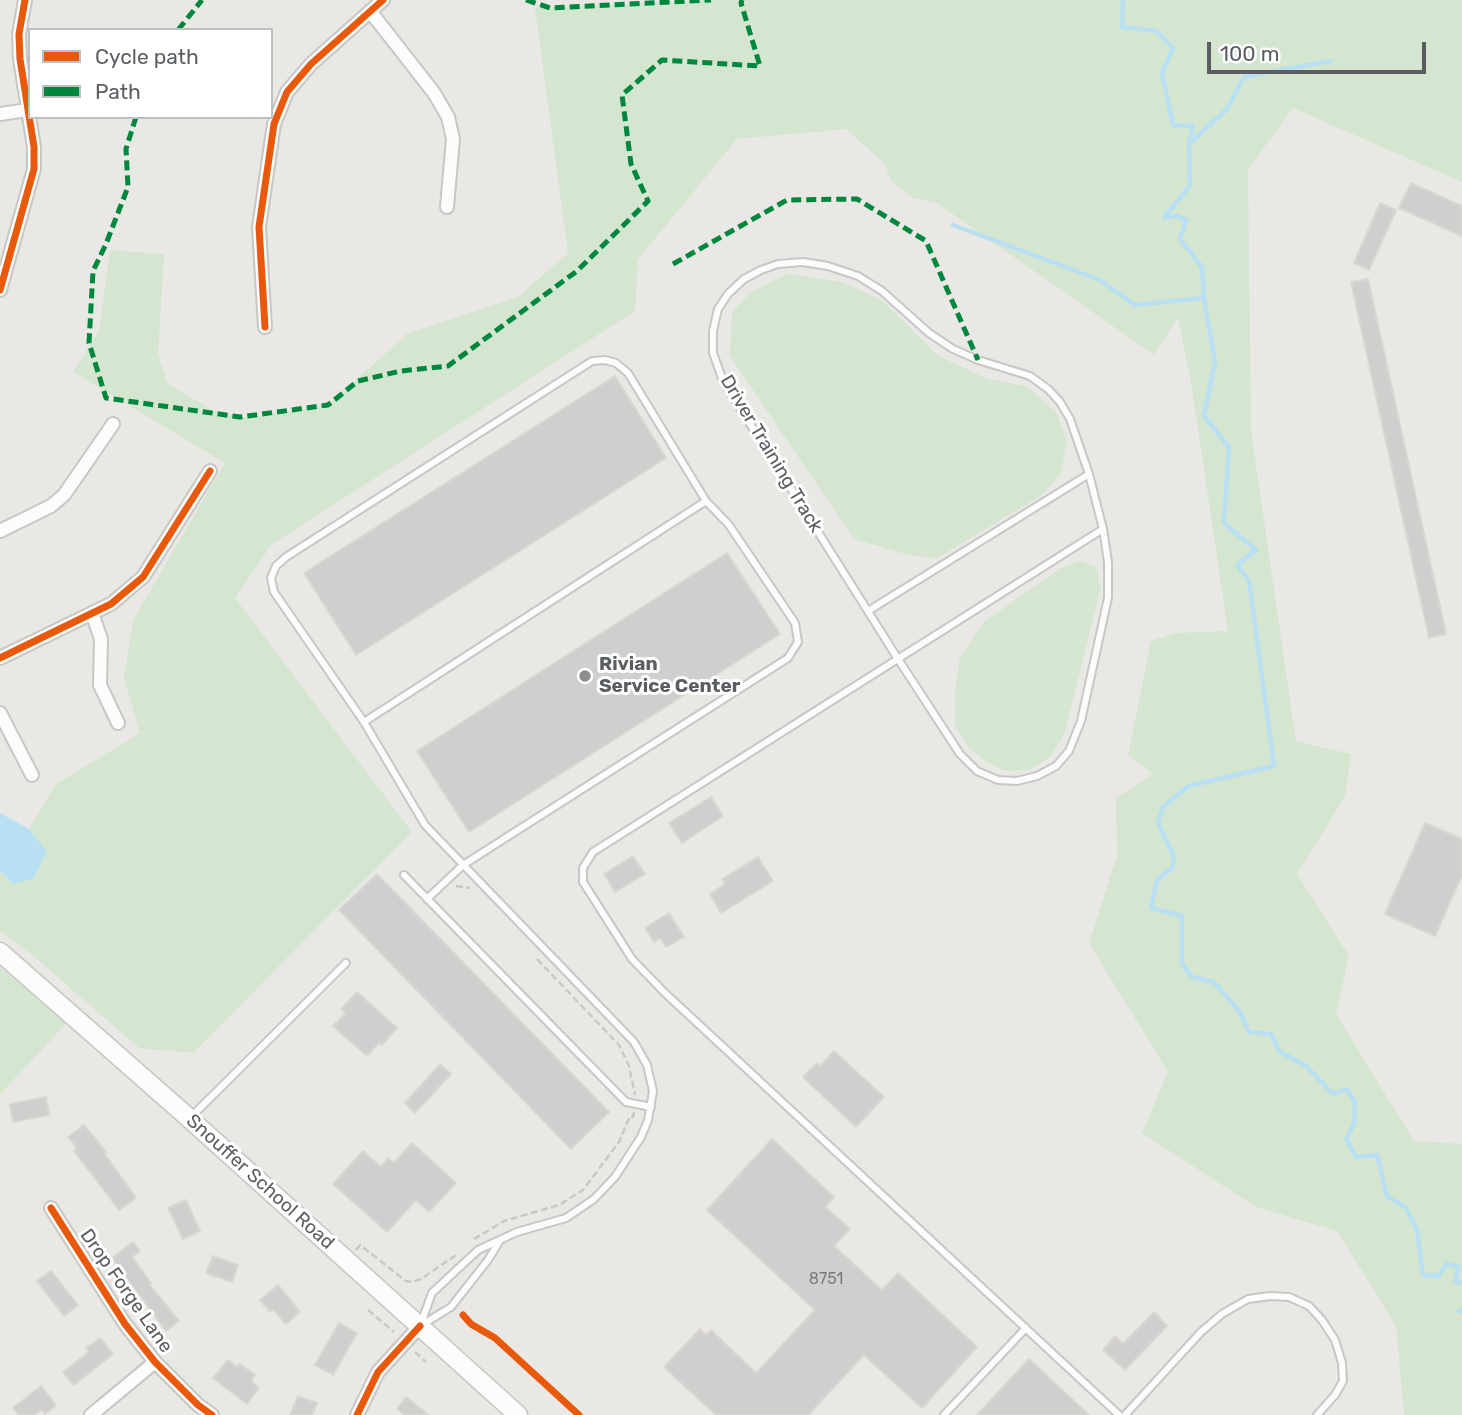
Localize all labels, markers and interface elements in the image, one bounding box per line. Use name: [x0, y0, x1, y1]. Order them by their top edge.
legend: [28, 28, 273, 119]
scale bar: [1210, 28, 1429, 72]
text: 100 m: [1220, 41, 1279, 66]
text: Cycle path: [95, 44, 199, 69]
text: Path: [95, 79, 141, 104]
street label: Driver Training Track: [715, 371, 827, 537]
place label: Rivian Service Center: [599, 654, 740, 698]
marker: Rivian Service Center: [577, 668, 593, 684]
street label: Snouffer School Road: [181, 1110, 339, 1254]
street label: Drop Forge Lane: [75, 1225, 177, 1357]
house number: 8751: [809, 1269, 843, 1289]

